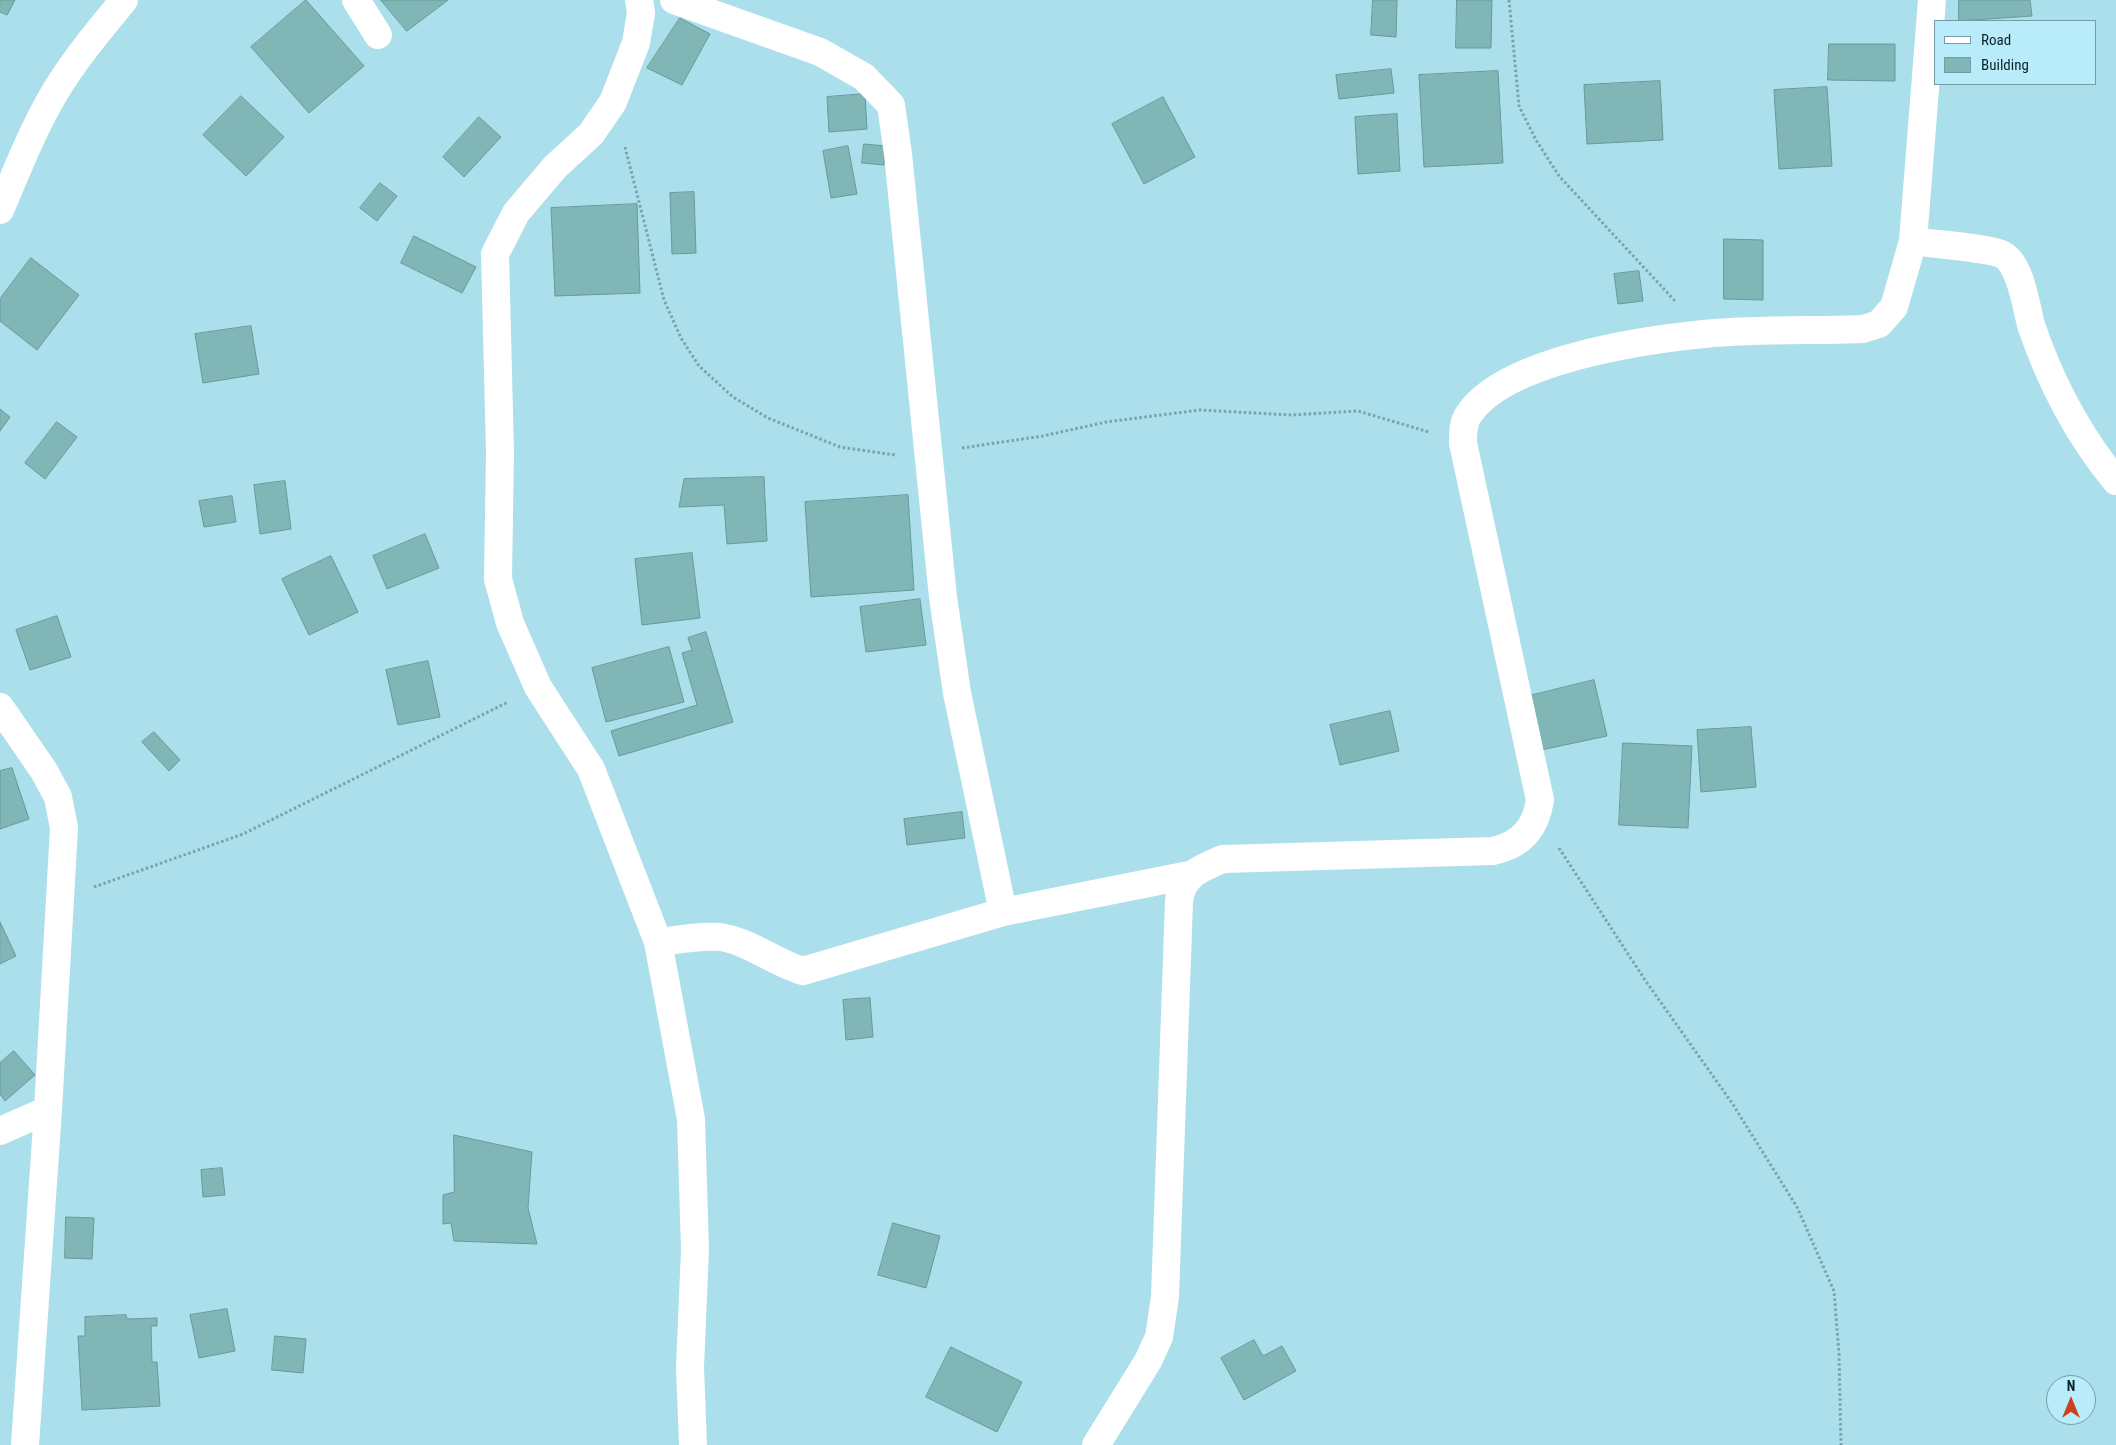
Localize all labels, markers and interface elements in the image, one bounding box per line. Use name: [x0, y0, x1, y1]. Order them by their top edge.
legend: [1934, 20, 2096, 85]
text: Road: [1981, 31, 2011, 49]
text: Building: [1981, 56, 2029, 74]
north arrow: [2046, 1375, 2096, 1425]
text: N: [2067, 1378, 2075, 1394]

